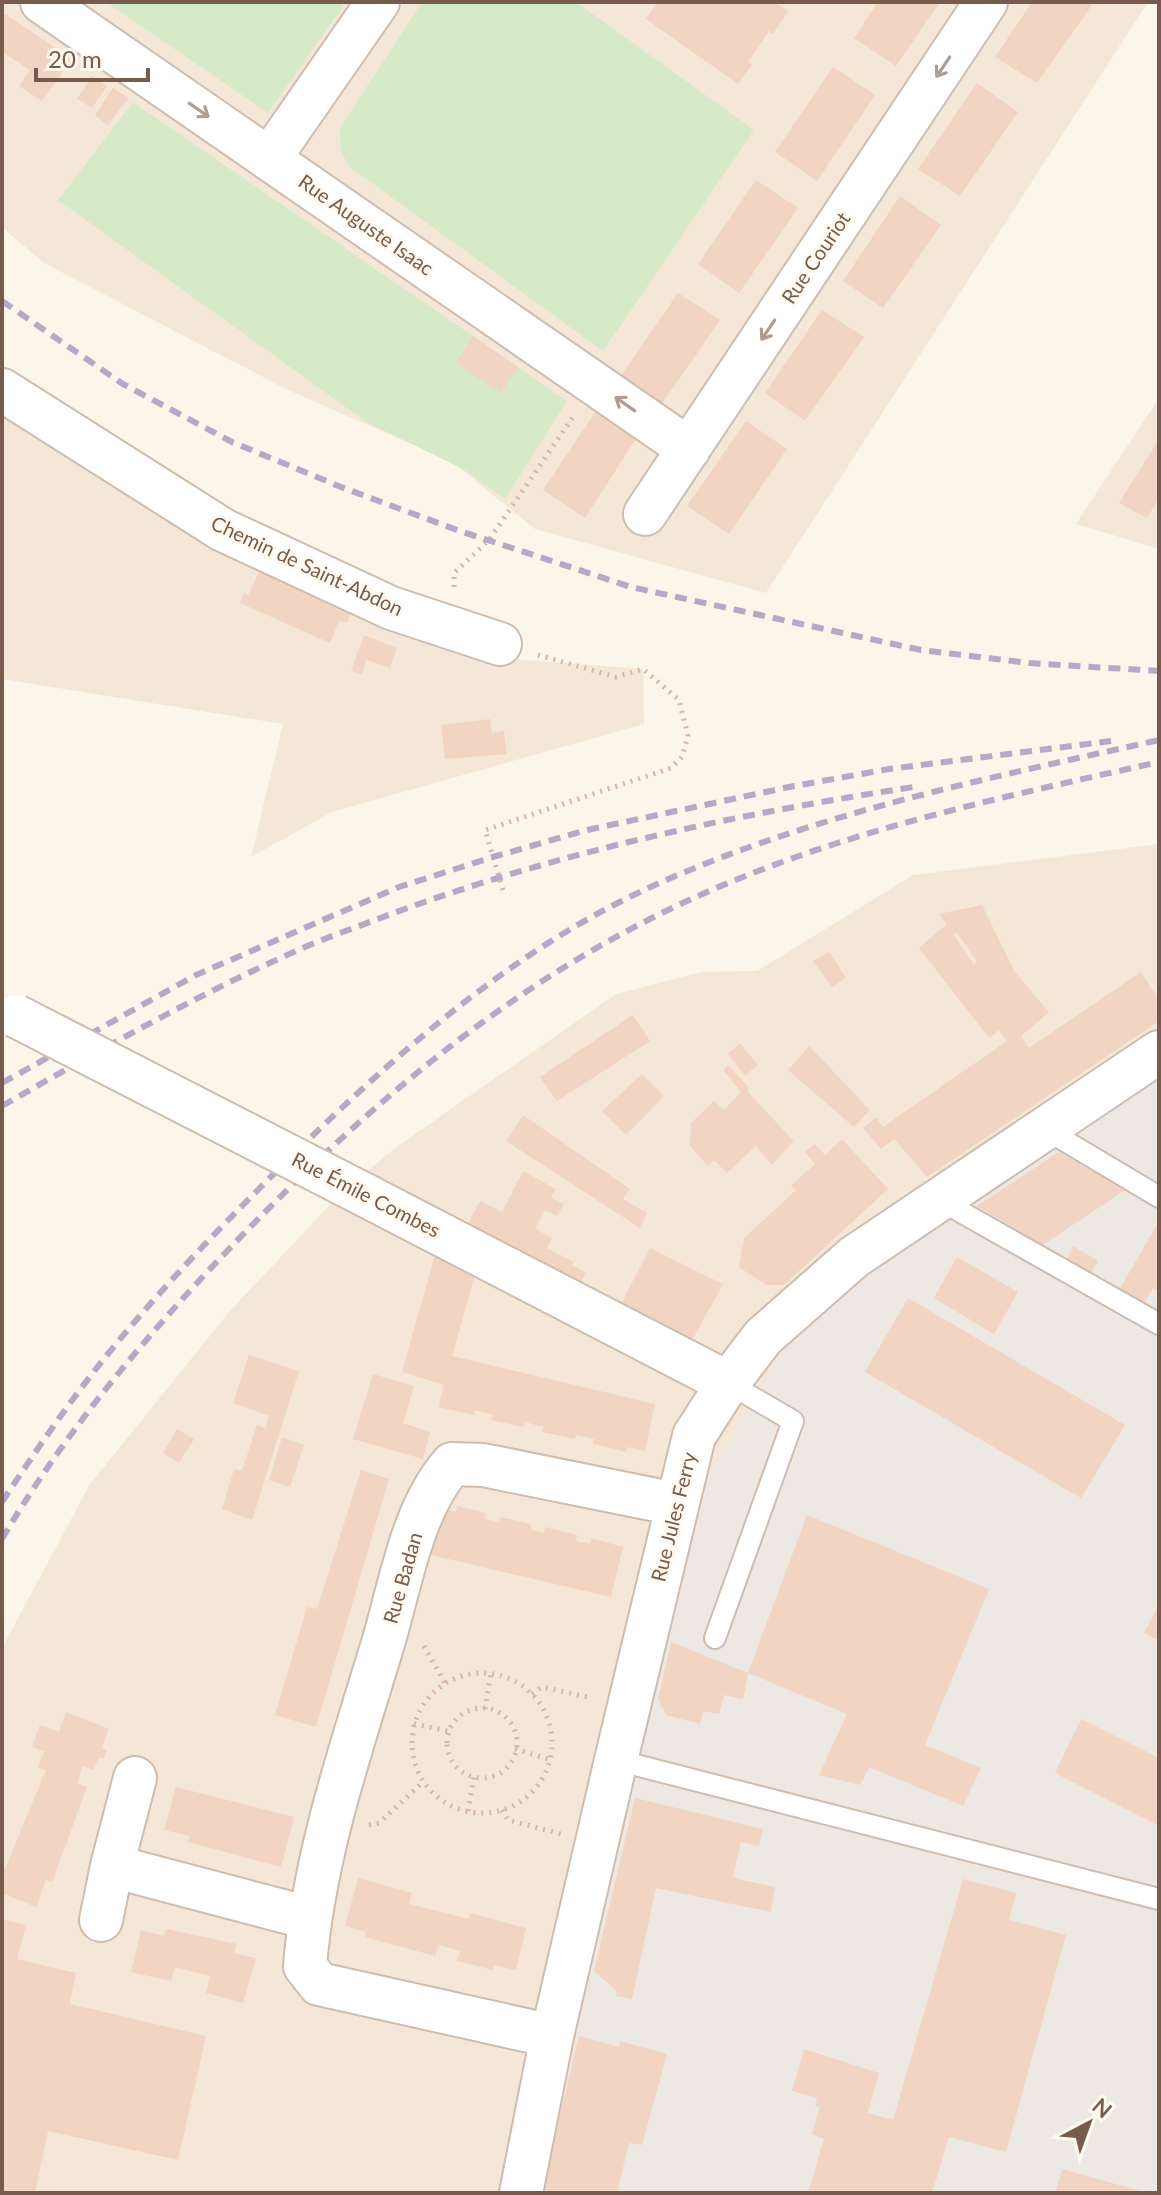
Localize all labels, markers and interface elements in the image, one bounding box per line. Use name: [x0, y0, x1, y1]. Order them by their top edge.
scale bar: [36, 32, 148, 82]
text: 20 m: [48, 44, 102, 73]
one-way arrow: [935, 55, 951, 78]
one-way arrow: [187, 102, 209, 118]
street label: Rue Auguste Isaac: [295, 169, 439, 280]
street label: Rue Couriot: [776, 207, 854, 308]
one-way arrow: [760, 318, 776, 341]
one-way arrow: [614, 396, 636, 412]
street label: Chemin de Saint-Abdon: [208, 510, 407, 620]
street label: Rue Émile Combes: [288, 1146, 445, 1242]
street label: Rue Jules Ferry: [645, 1449, 701, 1584]
street label: Rue Badan: [378, 1529, 427, 1626]
north arrow: [1049, 2083, 1129, 2163]
text: N: [1087, 2092, 1118, 2123]

